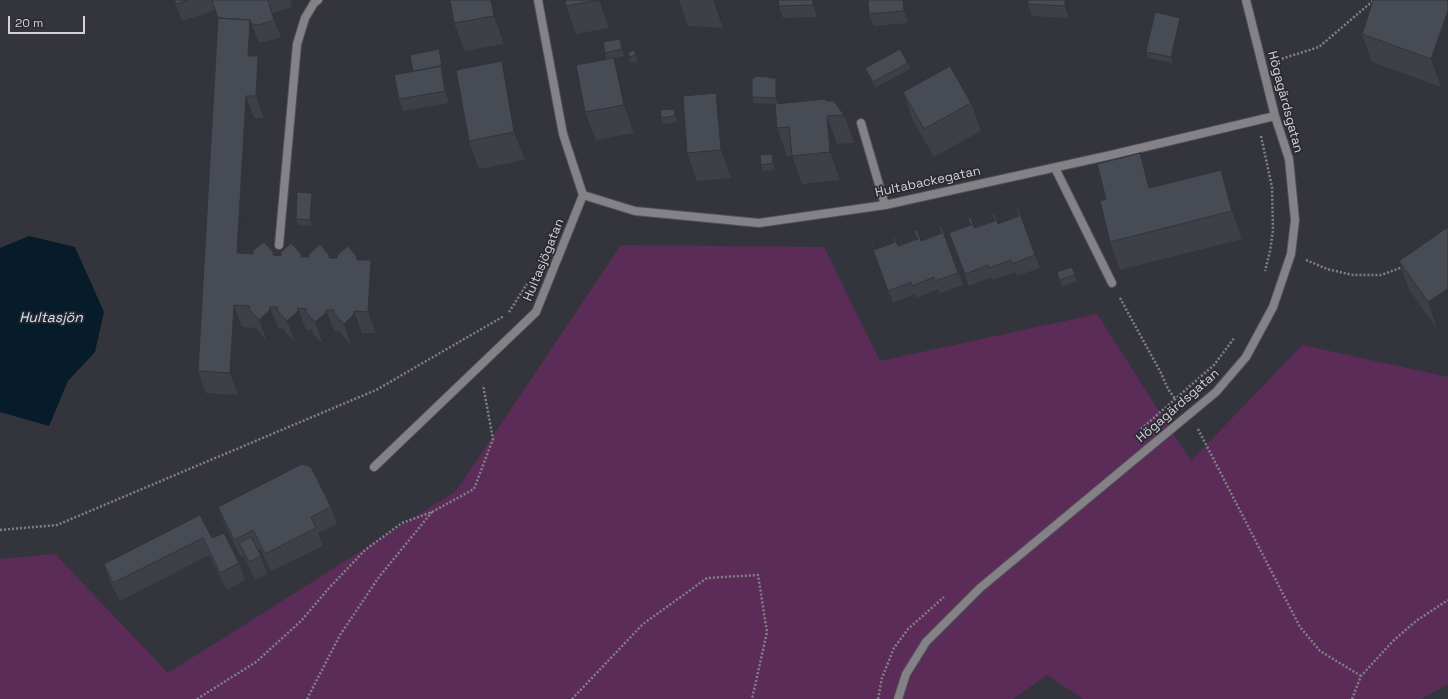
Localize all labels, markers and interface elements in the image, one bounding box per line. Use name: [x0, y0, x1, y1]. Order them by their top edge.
scale bar: [10, 8, 87, 34]
text: 20 m: [15, 15, 43, 31]
street label: Högagärdsgatan: [1264, 49, 1306, 155]
street label: Hultabackegatan: [874, 163, 982, 201]
street label: Hultasjögatan: [520, 216, 568, 304]
water label: Hultasjön: [19, 310, 83, 326]
street label: Högagärdsgatan: [1133, 366, 1223, 446]

